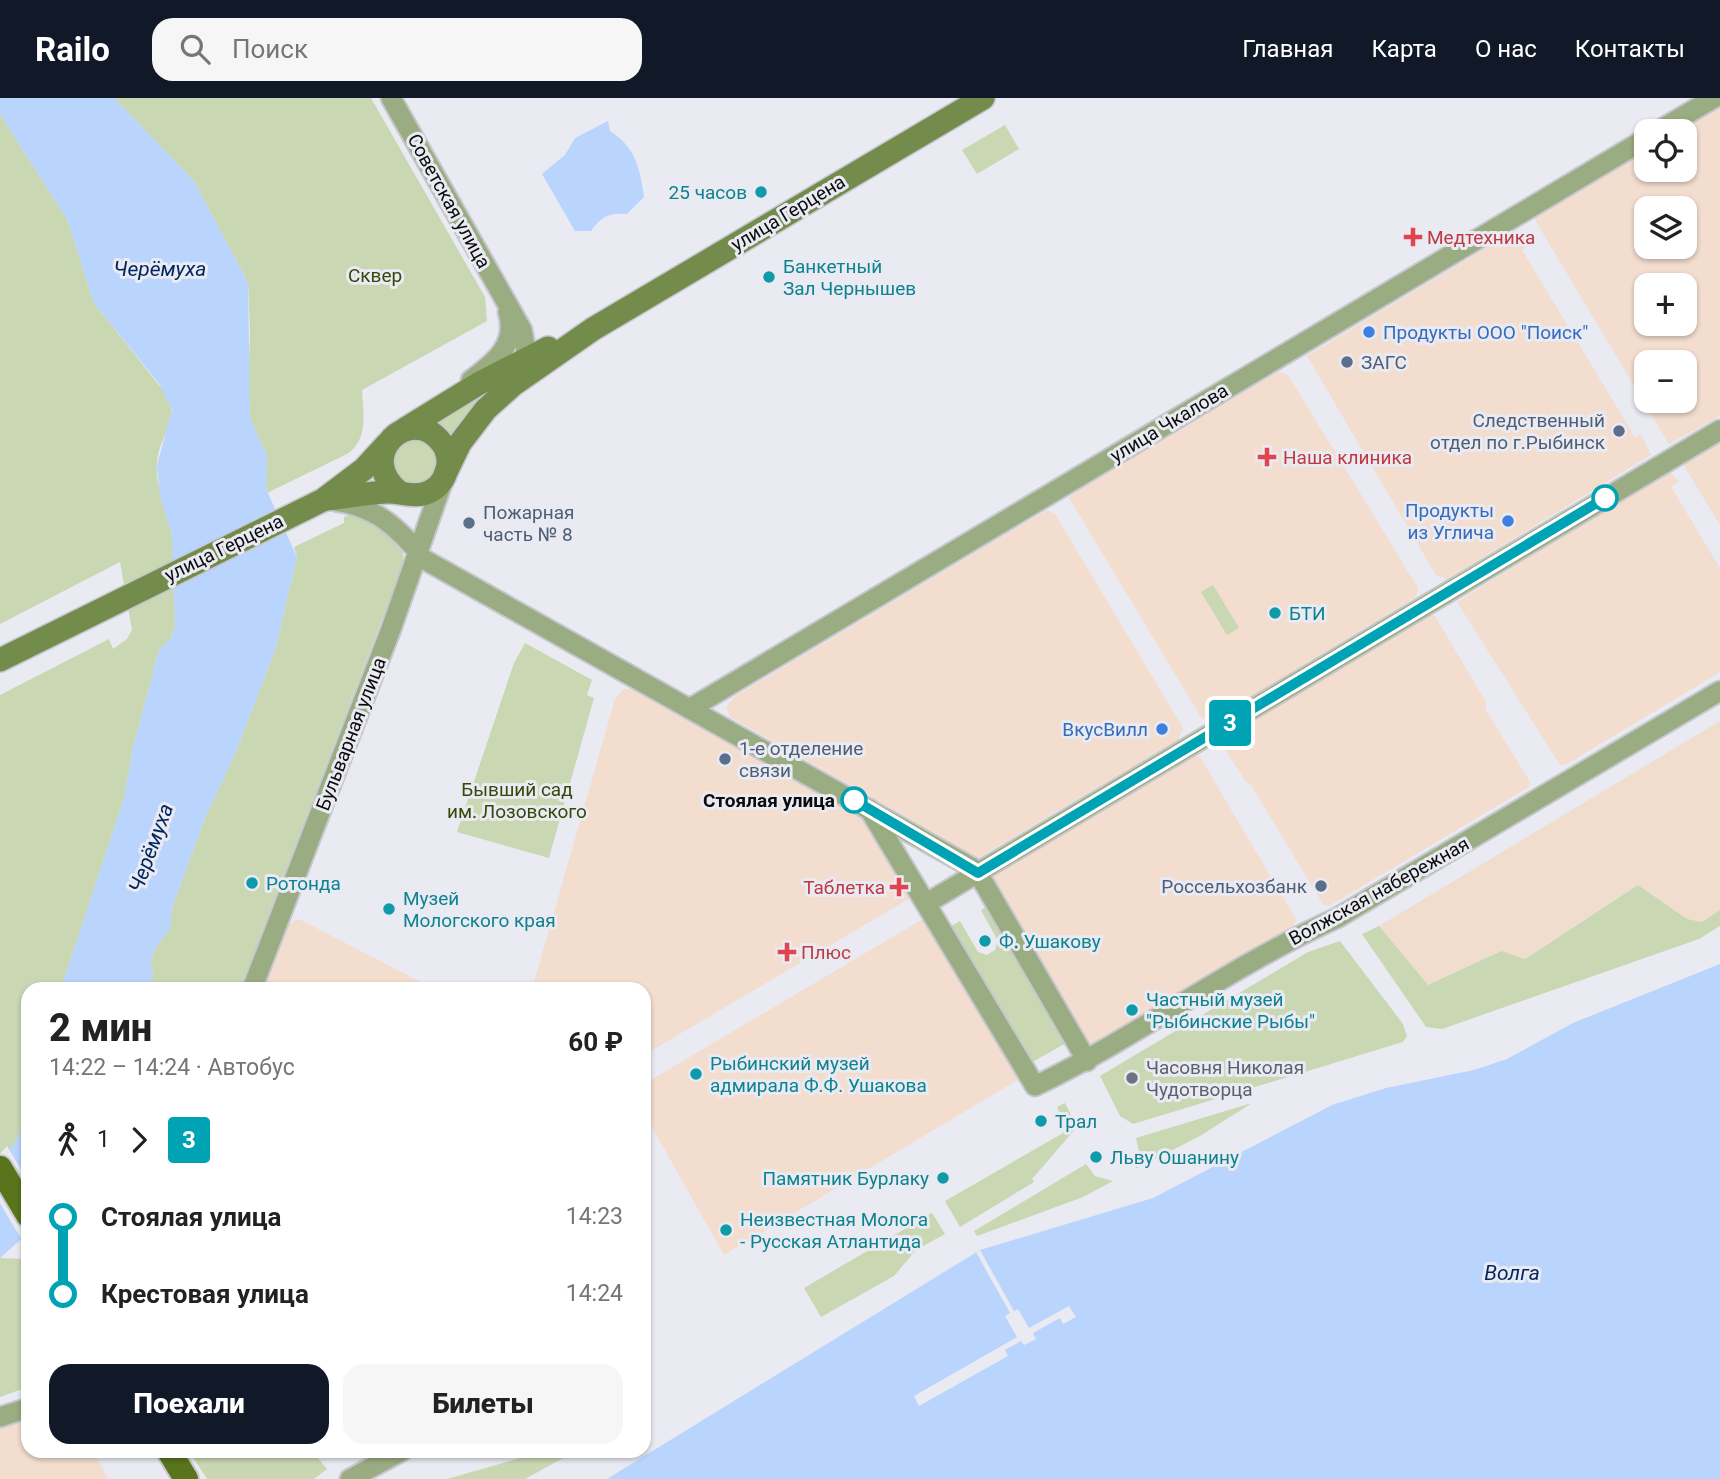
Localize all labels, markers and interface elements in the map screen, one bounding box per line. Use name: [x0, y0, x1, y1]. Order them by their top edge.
search box: [152, 18, 642, 81]
text: Railo: [35, 30, 110, 69]
icon: search: [176, 30, 214, 68]
text: Поиск: [232, 34, 308, 64]
text: Главная: [1242, 35, 1333, 63]
text: Карта: [1371, 35, 1437, 63]
text: О нас: [1475, 35, 1537, 63]
text: Контакты: [1575, 35, 1685, 63]
map controls: [1634, 119, 1697, 413]
button: locate: [1634, 119, 1697, 182]
street label: Советская улица: [403, 130, 495, 272]
street label: улица Герцена: [727, 170, 849, 256]
place label: 25 часов: [669, 181, 747, 204]
marker: 25 часов: [753, 184, 769, 200]
button: layers: [1634, 196, 1697, 259]
place label: Медтехника: [1427, 226, 1535, 249]
marker: Медтехника: [1405, 229, 1421, 245]
place label: Банкетный Зал Чернышев: [783, 255, 916, 300]
water label: Черёмуха: [114, 257, 206, 281]
park label: Сквер: [348, 264, 402, 287]
marker: Банкетный Зал Чернышев: [761, 269, 777, 285]
button: +: [1634, 273, 1697, 336]
place label: Продукты ООО "Поиск": [1383, 321, 1588, 344]
marker: Продукты ООО "Поиск": [1361, 324, 1377, 340]
button: −: [1634, 350, 1697, 413]
place label: ЗАГС: [1361, 351, 1407, 374]
marker: ЗАГС: [1339, 354, 1355, 370]
street label: улица Чкалова: [1106, 379, 1232, 467]
place label: Следственный отдел по г.Рыбинск: [1430, 409, 1606, 454]
marker: Следственный отдел по г.Рыбинск: [1611, 423, 1627, 439]
place label: Наша клиника: [1283, 446, 1412, 469]
marker: Наша клиника: [1257, 447, 1277, 467]
unlabelled marker: [1592, 485, 1618, 511]
place label: Продукты из Углича: [1405, 499, 1494, 544]
place label: Пожарная часть № 8: [483, 501, 574, 546]
street label: улица Герцена: [161, 509, 287, 587]
marker: Продукты из Углича: [1500, 513, 1516, 529]
marker: Пожарная часть № 8: [461, 515, 477, 531]
place label: БТИ: [1289, 602, 1326, 625]
marker: БТИ: [1267, 605, 1283, 621]
street label: Бульварная улица: [311, 654, 391, 814]
line badge: 3: [1207, 700, 1253, 746]
text: 3: [1223, 709, 1237, 737]
place label: ВкусВилл: [1062, 718, 1148, 741]
marker: ВкусВилл: [1154, 721, 1170, 737]
place label: 1-е отделение связи: [739, 737, 863, 782]
marker: 1-е отделение связи: [717, 751, 733, 767]
park label: Бывший сад им. Лозовского: [447, 778, 587, 823]
marker: Стоялая улица: [841, 787, 867, 813]
place label: Стоялая улица: [703, 789, 835, 812]
water label: Черёмуха: [124, 800, 178, 896]
street label: Волжская набережная: [1285, 832, 1473, 950]
place label: Ротонда: [266, 872, 341, 895]
marker: Ротонда: [244, 875, 260, 891]
place label: Россельхозбанк: [1161, 875, 1308, 898]
place label: Таблетка: [803, 876, 885, 899]
marker: Россельхозбанк: [1313, 878, 1329, 894]
marker: Таблетка: [891, 879, 907, 895]
place label: Музей Мологского края: [403, 887, 556, 932]
marker: Музей Мологского края: [381, 901, 397, 917]
place label: Ф. Ушакову: [999, 930, 1101, 953]
marker: Ф. Ушакову: [977, 933, 993, 949]
place label: Плюс: [801, 941, 851, 964]
marker: Плюс: [779, 944, 795, 960]
place label: Частный музей "Рыбинские Рыбы": [1146, 988, 1315, 1033]
marker: Частный музей "Рыбинские Рыбы": [1124, 1002, 1140, 1018]
text: 2 мин: [49, 1006, 152, 1050]
text: 60 ₽: [568, 1027, 623, 1057]
place label: Рыбинский музей адмирала Ф.Ф. Ушакова: [710, 1052, 927, 1097]
text: 14:22 – 14:24 · Автобус: [49, 1054, 295, 1081]
place label: Часовня Николая Чудотворца: [1146, 1056, 1304, 1101]
marker: Рыбинский музей адмирала Ф.Ф. Ушакова: [688, 1066, 704, 1082]
marker: Часовня Николая Чудотворца: [1124, 1070, 1140, 1086]
place label: Трал: [1055, 1110, 1097, 1133]
marker: Трал: [1033, 1113, 1049, 1129]
icon: walk: [49, 1121, 87, 1159]
icon: forward: [120, 1121, 158, 1159]
text: 1: [97, 1126, 110, 1153]
text: 3: [182, 1126, 196, 1154]
place label: Льву Ошанину: [1110, 1146, 1239, 1169]
marker: Льву Ошанину: [1088, 1149, 1104, 1165]
place label: Памятник Бурлаку: [762, 1167, 929, 1190]
marker: Памятник Бурлаку: [935, 1170, 951, 1186]
text: Стоялая улица: [101, 1202, 282, 1232]
text: 14:23: [566, 1203, 623, 1230]
place label: Неизвестная Молога - Русская Атлантида: [740, 1208, 928, 1253]
marker: Неизвестная Молога - Русская Атлантида: [718, 1222, 734, 1238]
water label: Волга: [1484, 1261, 1540, 1285]
text: Крестовая улица: [101, 1279, 309, 1309]
text: 14:24: [566, 1280, 623, 1307]
button: Поехали: [49, 1364, 329, 1444]
button: Билеты: [343, 1364, 623, 1444]

